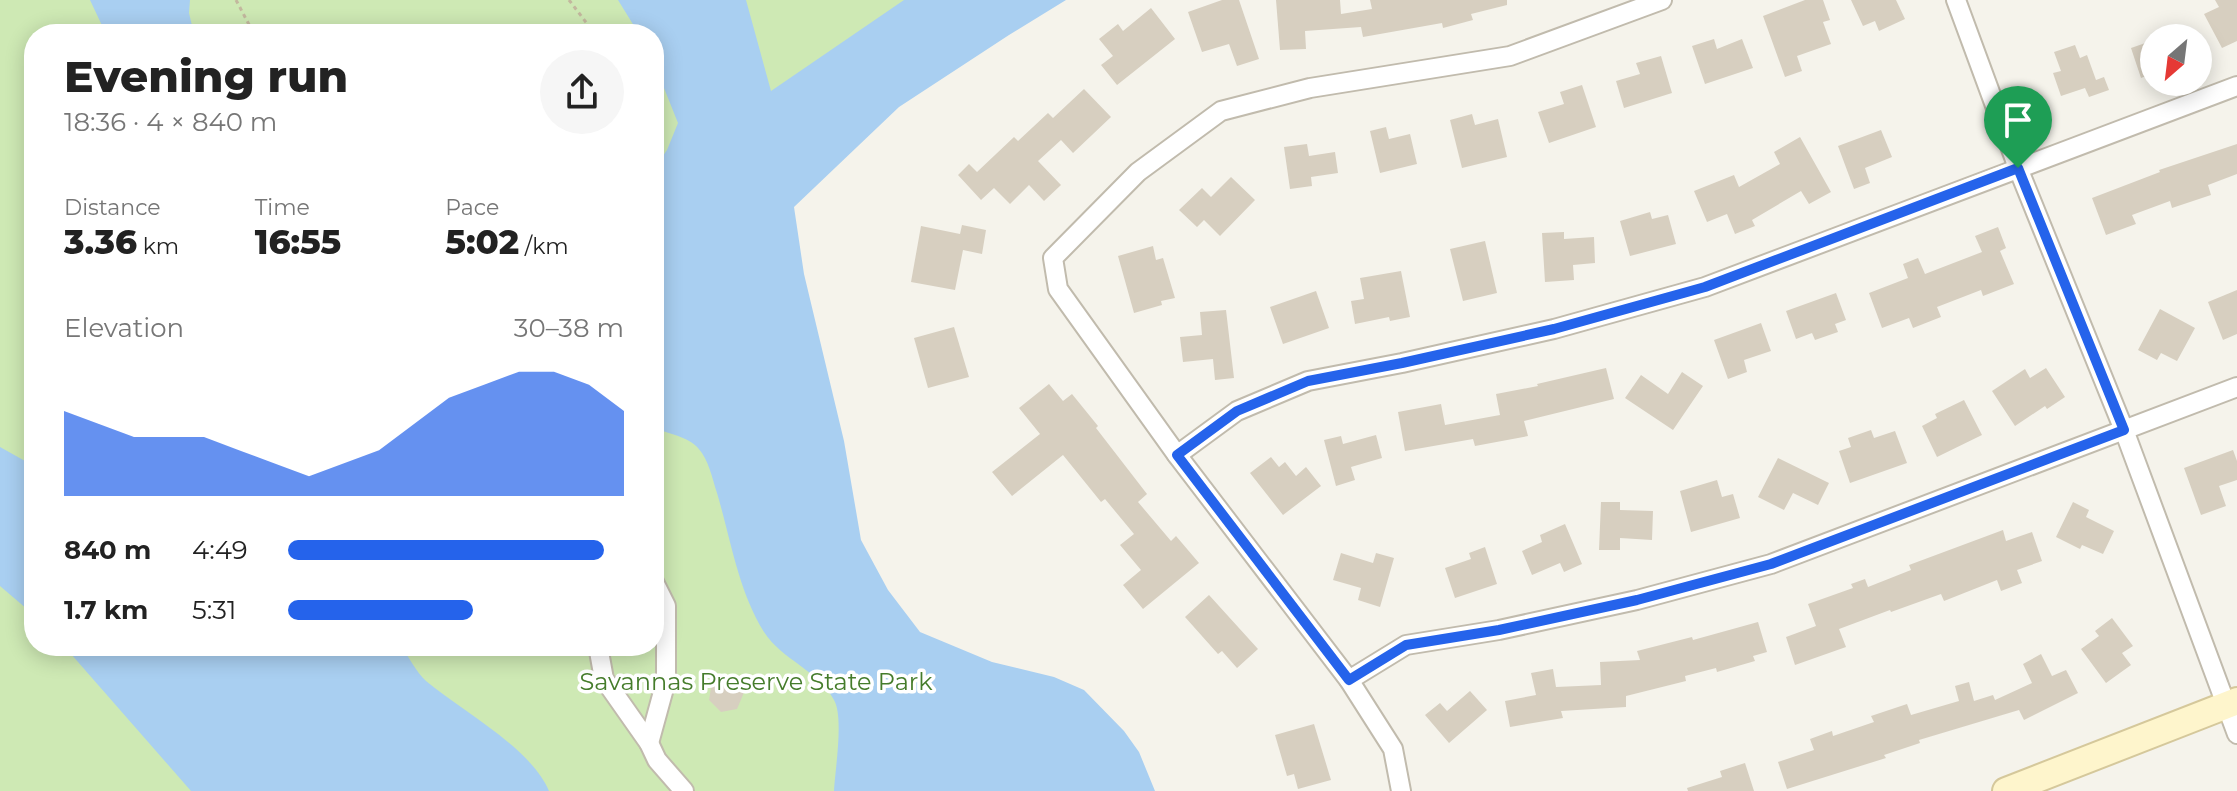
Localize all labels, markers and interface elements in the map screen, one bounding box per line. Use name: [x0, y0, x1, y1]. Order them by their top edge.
north arrow: [2140, 24, 2212, 96]
map controls: [2140, 24, 2212, 96]
text: Evening run: [64, 49, 348, 103]
button: share: [540, 50, 624, 134]
pin: [1984, 86, 2052, 168]
icon: arrive: [1996, 98, 2040, 142]
text: 18:36 · 4 × 840 m: [64, 106, 277, 138]
text: Distance: [64, 194, 161, 221]
text: Time: [255, 194, 310, 221]
text: Pace: [445, 194, 499, 221]
text: 3.36: [64, 221, 137, 263]
text: 16:55: [255, 221, 341, 263]
text: 5:02: [445, 221, 519, 263]
text: km: [137, 233, 179, 260]
text: /km: [519, 233, 569, 260]
text: Elevation: [64, 312, 184, 344]
text: 30–38 m: [514, 312, 624, 344]
text: 840 m: [64, 534, 151, 566]
text: 4:49: [192, 534, 248, 566]
text: 1.7 km: [64, 594, 148, 626]
text: 5:31: [192, 594, 236, 626]
park label: Savannas Preserve State Park: [579, 667, 933, 696]

